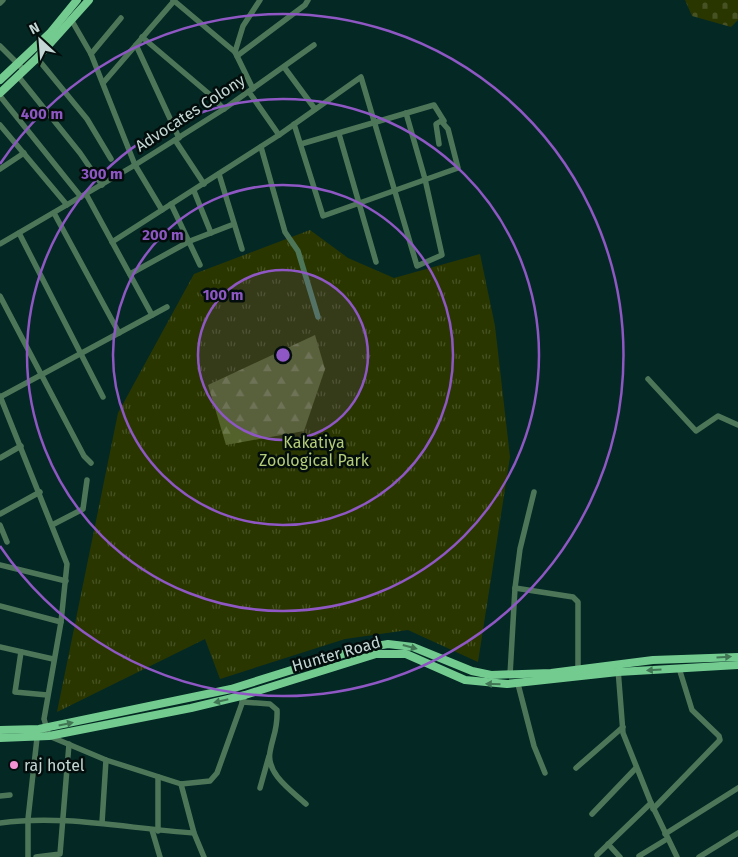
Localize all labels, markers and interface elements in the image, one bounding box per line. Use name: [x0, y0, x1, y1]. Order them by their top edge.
north arrow: [15, 15, 65, 65]
text: N: [27, 19, 42, 38]
street label: Advocates Colony: [132, 70, 249, 156]
text: 400 m: [21, 105, 63, 123]
text: 300 m: [80, 165, 123, 183]
text: 200 m: [142, 226, 184, 244]
text: 100 m: [203, 286, 243, 304]
centre of rings: [274, 346, 292, 364]
park label: Kakatiya Zoological Park: [259, 433, 370, 470]
street label: Hunter Road: [290, 632, 382, 676]
one-way arrow: [403, 643, 418, 651]
one-way arrow: [716, 653, 732, 661]
one-way arrow: [646, 666, 662, 674]
one-way arrow: [484, 680, 500, 688]
one-way arrow: [214, 697, 229, 705]
one-way arrow: [58, 720, 73, 728]
place label: raj hotel: [24, 756, 85, 775]
marker: raj hotel: [8, 759, 20, 771]

